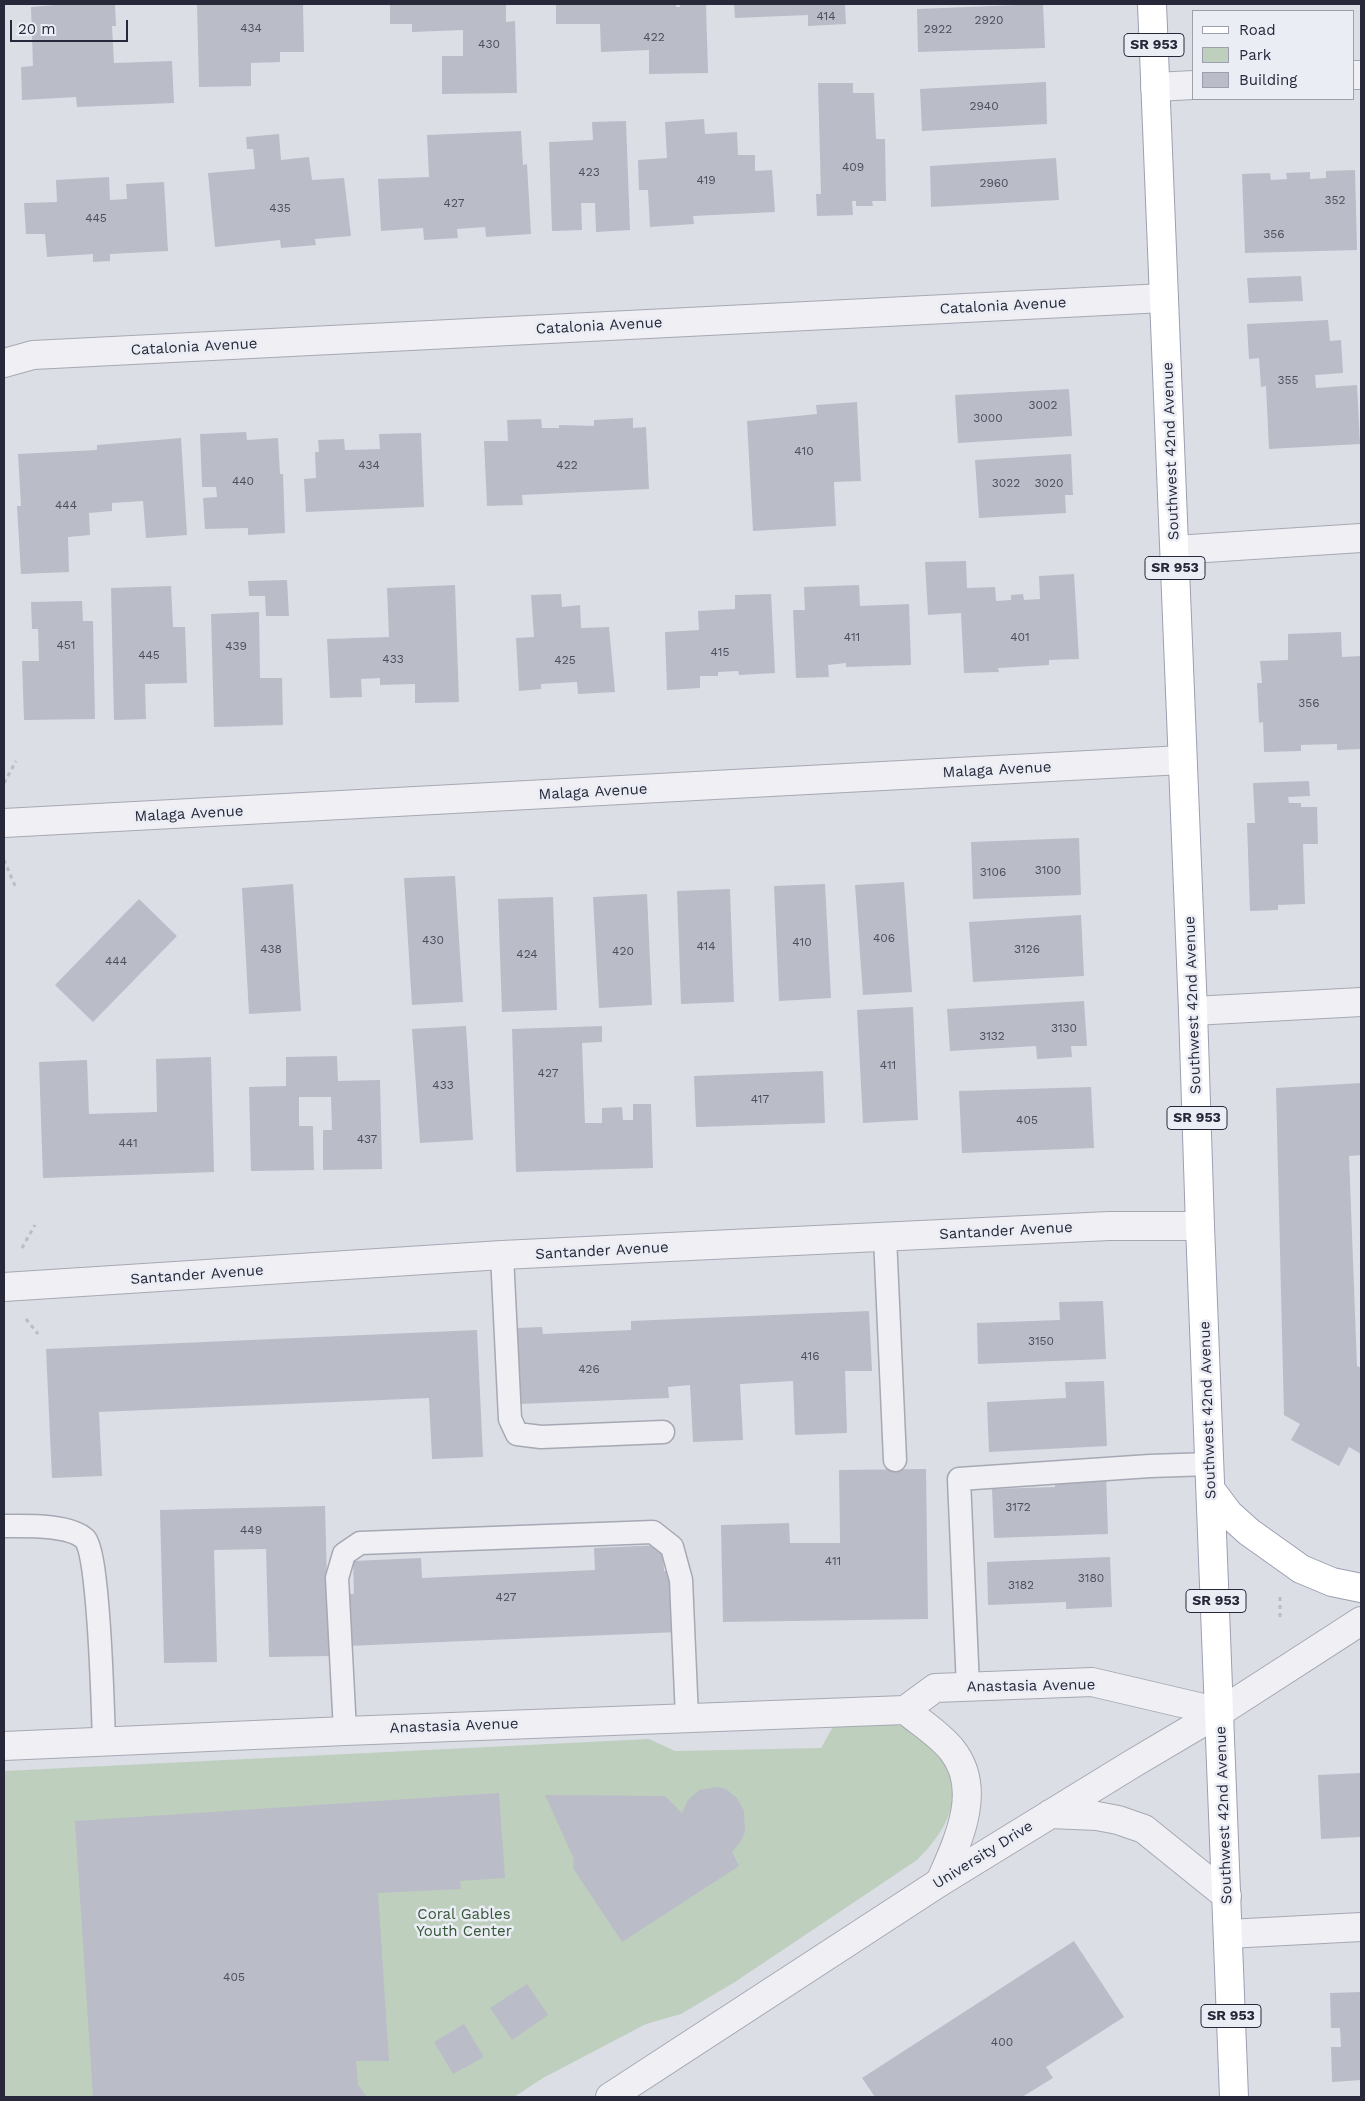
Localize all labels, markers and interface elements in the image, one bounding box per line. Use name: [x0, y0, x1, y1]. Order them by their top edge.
house number: 414: [816, 9, 836, 23]
scale bar: [12, 10, 130, 42]
legend: [1192, 10, 1355, 100]
house number: 2920: [975, 13, 1003, 27]
text: 20 m: [18, 20, 56, 38]
house number: 434: [240, 21, 262, 35]
text: Road: [1239, 21, 1276, 39]
house number: 2922: [924, 22, 952, 36]
house number: 422: [643, 30, 665, 44]
road number: SR 953: [1124, 34, 1184, 56]
house number: 430: [478, 37, 500, 51]
text: Park: [1239, 46, 1271, 64]
text: Building: [1239, 71, 1297, 89]
house number: 2940: [969, 99, 999, 113]
house number: 409: [842, 160, 864, 174]
house number: 423: [578, 165, 600, 179]
house number: 419: [696, 173, 716, 187]
house number: 2960: [979, 176, 1009, 190]
house number: 352: [1325, 193, 1345, 207]
house number: 427: [444, 196, 464, 210]
house number: 435: [269, 201, 291, 215]
house number: 445: [85, 211, 107, 225]
house number: 356: [1263, 227, 1285, 241]
street label: Catalonia Avenue: [939, 294, 1067, 318]
street label: Catalonia Avenue: [535, 314, 663, 338]
street label: Catalonia Avenue: [130, 335, 258, 359]
street label: Southwest 42nd Avenue: [1159, 362, 1183, 540]
house number: 355: [1278, 373, 1298, 387]
house number: 3002: [1029, 398, 1057, 412]
house number: 3000: [973, 411, 1003, 425]
house number: 410: [794, 444, 814, 458]
house number: 434: [358, 458, 380, 472]
house number: 422: [556, 458, 578, 472]
house number: 440: [232, 474, 254, 488]
house number: 3022: [992, 476, 1020, 490]
house number: 3020: [1035, 476, 1063, 490]
house number: 444: [55, 498, 77, 512]
road number: SR 953: [1145, 556, 1205, 580]
house number: 411: [844, 630, 860, 644]
house number: 401: [1010, 630, 1030, 644]
house number: 451: [57, 638, 75, 652]
house number: 439: [225, 639, 247, 653]
house number: 415: [711, 645, 729, 659]
house number: 445: [138, 648, 160, 662]
house number: 433: [382, 652, 404, 666]
house number: 425: [554, 653, 576, 667]
house number: 356: [1298, 696, 1320, 710]
street label: Malaga Avenue: [942, 758, 1052, 782]
street label: Malaga Avenue: [538, 780, 648, 804]
street label: Malaga Avenue: [134, 802, 244, 826]
house number: 3100: [1035, 863, 1061, 877]
house number: 3106: [980, 865, 1006, 879]
street label: Southwest 42nd Avenue: [1181, 916, 1205, 1094]
house number: 406: [873, 931, 895, 945]
house number: 430: [422, 933, 444, 947]
house number: 410: [792, 935, 812, 949]
house number: 414: [696, 939, 716, 953]
house number: 438: [260, 942, 282, 956]
house number: 3126: [1014, 942, 1040, 956]
house number: 420: [612, 944, 634, 958]
house number: 424: [516, 947, 538, 961]
house number: 444: [105, 954, 127, 968]
house number: 3130: [1051, 1021, 1077, 1035]
house number: 3132: [979, 1029, 1005, 1043]
house number: 411: [880, 1058, 896, 1072]
house number: 427: [538, 1066, 558, 1080]
house number: 433: [432, 1078, 454, 1092]
house number: 417: [751, 1092, 769, 1106]
road number: SR 953: [1167, 1106, 1227, 1130]
house number: 405: [1016, 1113, 1038, 1127]
house number: 437: [357, 1132, 377, 1146]
house number: 441: [118, 1136, 138, 1150]
street label: Santander Avenue: [939, 1219, 1073, 1243]
street label: Santander Avenue: [535, 1239, 669, 1263]
street label: Santander Avenue: [130, 1261, 264, 1289]
street label: Southwest 42nd Avenue: [1196, 1321, 1220, 1499]
house number: 3150: [1028, 1334, 1054, 1348]
house number: 416: [800, 1349, 820, 1363]
house number: 426: [578, 1362, 600, 1376]
house number: 3172: [1005, 1500, 1031, 1514]
house number: 449: [240, 1523, 262, 1537]
house number: 411: [825, 1554, 841, 1568]
house number: 3180: [1078, 1571, 1104, 1585]
house number: 3182: [1008, 1578, 1034, 1592]
house number: 427: [496, 1590, 516, 1604]
road number: SR 953: [1186, 1590, 1246, 1612]
street label: Anastasia Avenue: [966, 1676, 1096, 1696]
street label: Anastasia Avenue: [389, 1715, 519, 1737]
street label: Southwest 42nd Avenue: [1212, 1726, 1236, 1904]
street label: University Drive: [930, 1817, 1036, 1893]
park label: Coral Gables Youth Center: [416, 1906, 512, 1941]
house number: 405: [223, 1970, 245, 1984]
road number: SR 953: [1201, 2004, 1261, 2028]
house number: 400: [991, 2035, 1013, 2049]

